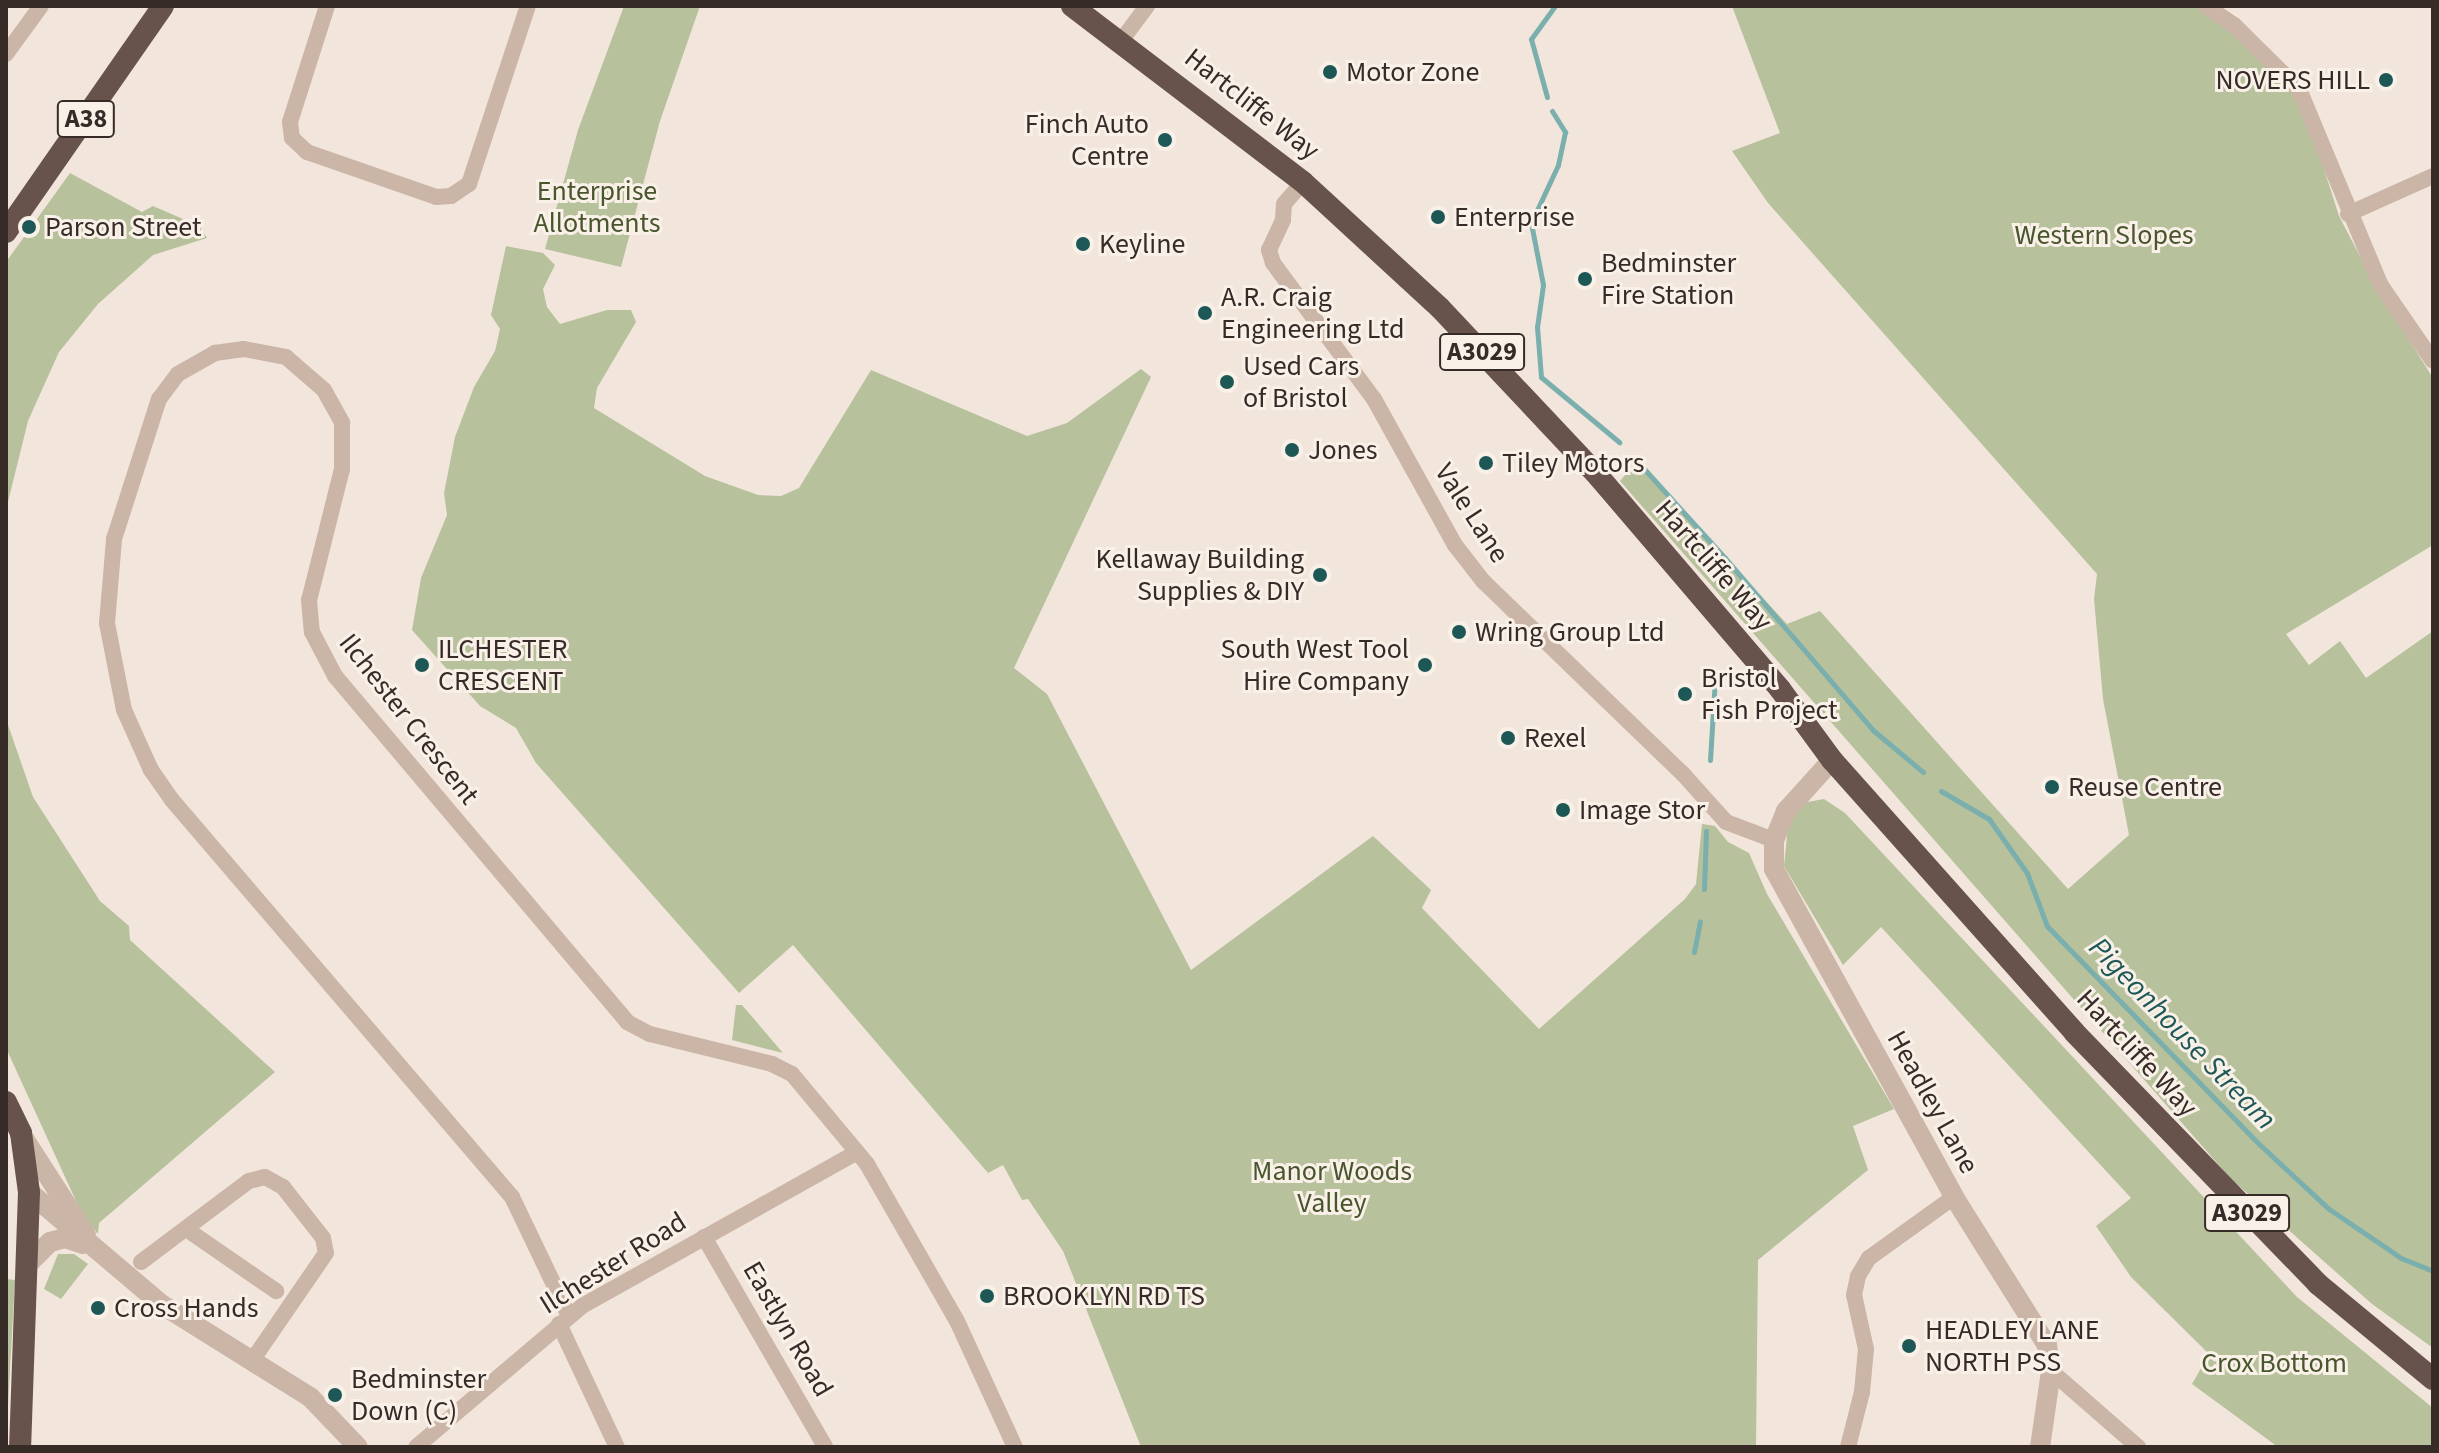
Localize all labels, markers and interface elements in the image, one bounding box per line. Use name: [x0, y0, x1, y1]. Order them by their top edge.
street label: Hartcliffe Way: [1178, 41, 1326, 167]
place label: Motor Zone: [1346, 55, 1479, 89]
marker: Motor Zone: [1321, 63, 1339, 81]
place label: NOVERS HILL: [2215, 63, 2370, 97]
marker: NOVERS HILL: [2377, 71, 2395, 89]
road number: A38: [56, 97, 116, 141]
place label: Finch Auto Centre: [1025, 107, 1149, 173]
marker: Finch Auto Centre: [1156, 131, 1174, 149]
park label: Enterprise Allotments: [534, 174, 660, 240]
place label: Enterprise: [1454, 200, 1575, 234]
marker: Enterprise: [1429, 208, 1447, 226]
place label: Parson Street: [45, 210, 201, 244]
marker: Parson Street: [20, 218, 38, 236]
park label: Western Slopes: [2014, 218, 2194, 252]
place label: Keyline: [1099, 227, 1185, 261]
marker: Keyline: [1074, 235, 1092, 253]
place label: Bedminster Fire Station: [1601, 246, 1736, 312]
marker: Bedminster Fire Station: [1576, 270, 1594, 288]
place label: A.R. Craig Engineering Ltd: [1221, 280, 1404, 346]
marker: A.R. Craig Engineering Ltd: [1196, 304, 1214, 322]
road number: A3029: [1438, 330, 1526, 374]
place label: Used Cars of Bristol: [1243, 349, 1359, 415]
marker: Used Cars of Bristol: [1218, 373, 1236, 391]
place label: Jones: [1308, 433, 1378, 467]
marker: Jones: [1283, 441, 1301, 459]
place label: Tiley Motors: [1502, 446, 1644, 480]
marker: Tiley Motors: [1477, 454, 1495, 472]
street label: Vale Lane: [1428, 457, 1516, 569]
street label: Hartcliffe Way: [1648, 493, 1780, 637]
place label: Kellaway Building Supplies & DIY: [1095, 542, 1304, 608]
marker: Kellaway Building Supplies & DIY: [1311, 566, 1329, 584]
place label: Wring Group Ltd: [1475, 615, 1665, 649]
marker: Wring Group Ltd: [1450, 623, 1468, 641]
street label: Ilchester Crescent: [332, 627, 486, 811]
place label: ILCHESTER CRESCENT: [438, 632, 567, 698]
place label: South West Tool Hire Company: [1221, 632, 1409, 698]
marker: ILCHESTER CRESCENT: [413, 656, 431, 674]
marker: South West Tool Hire Company: [1416, 656, 1434, 674]
place label: Bristol Fish Project: [1701, 661, 1837, 727]
marker: Bristol Fish Project: [1676, 685, 1694, 703]
place label: Rexel: [1524, 721, 1586, 755]
marker: Rexel: [1499, 729, 1517, 747]
place label: Reuse Centre: [2068, 770, 2222, 804]
marker: Reuse Centre: [2043, 778, 2061, 796]
place label: Image Stor: [1579, 793, 1705, 827]
marker: Image Stor: [1554, 801, 1572, 819]
water label: Pigeonhouse Stream: [2081, 930, 2283, 1138]
street label: Hartcliffe Way: [2069, 982, 2205, 1124]
street label: Headley Lane: [1880, 1025, 1986, 1179]
park label: Manor Woods Valley: [1252, 1154, 1412, 1220]
road number: A3029: [2203, 1191, 2291, 1235]
street label: Ilchester Road: [534, 1205, 692, 1321]
street label: Eastlyn Road: [736, 1255, 840, 1403]
place label: BROOKLYN RD TS: [1003, 1279, 1205, 1313]
marker: BROOKLYN RD TS: [978, 1287, 996, 1305]
place label: Cross Hands: [114, 1291, 259, 1325]
marker: Cross Hands: [89, 1299, 107, 1317]
place label: HEADLEY LANE NORTH PSS: [1925, 1313, 2099, 1379]
marker: HEADLEY LANE NORTH PSS: [1900, 1337, 1918, 1355]
park label: Crox Bottom: [2201, 1346, 2347, 1380]
place label: Bedminster Down (C): [351, 1362, 486, 1428]
marker: Bedminster Down (C): [326, 1386, 344, 1404]

